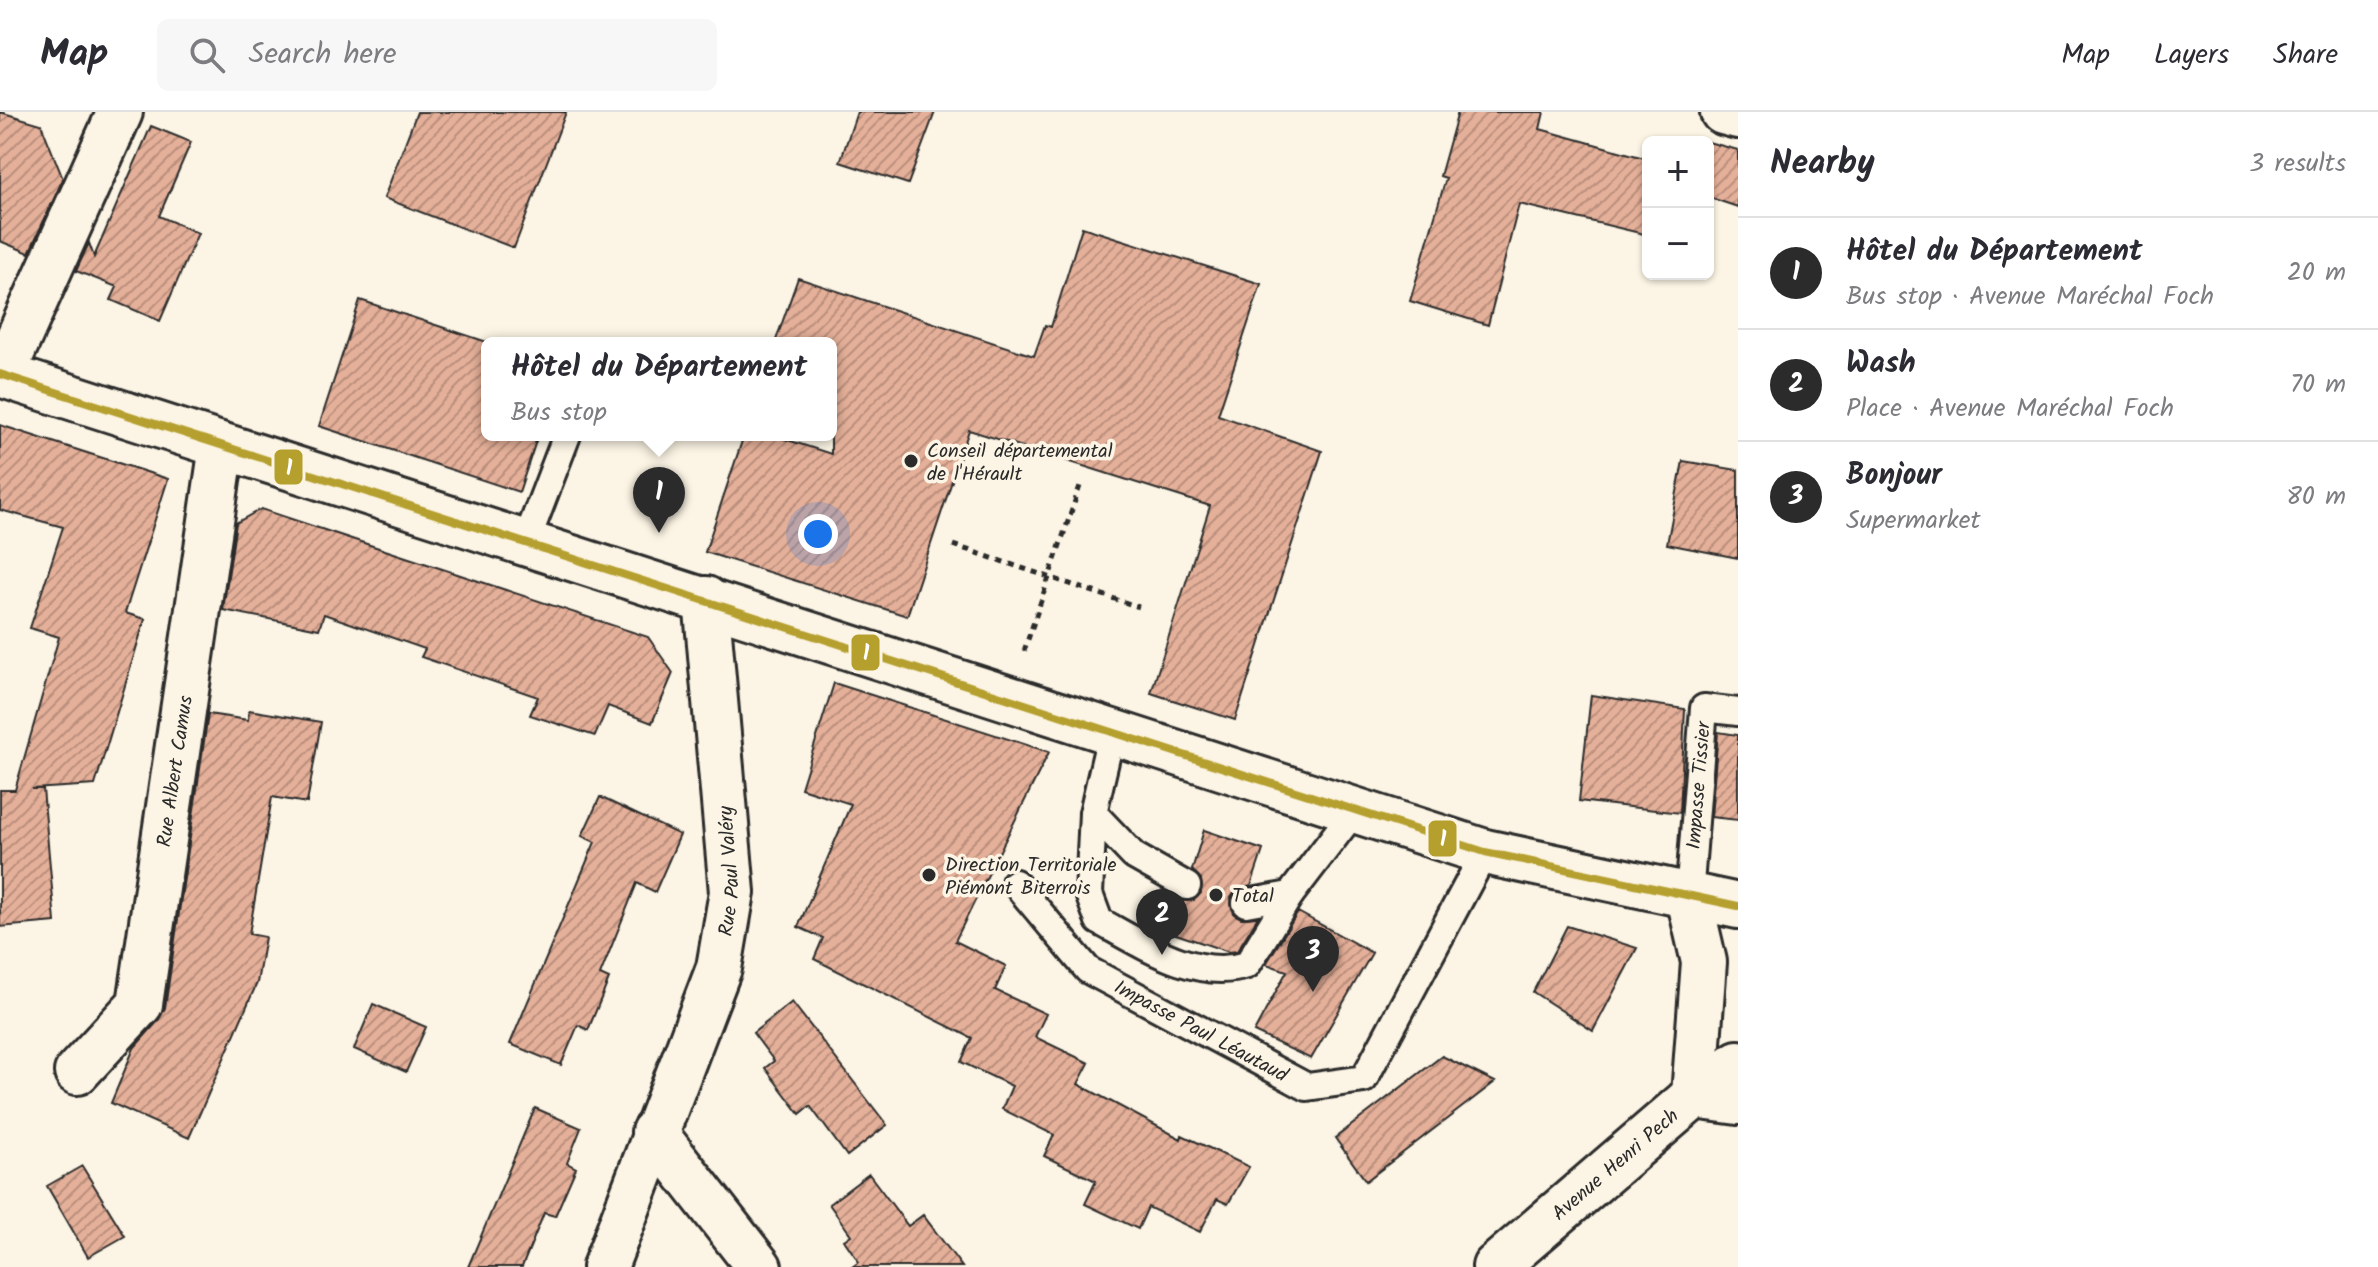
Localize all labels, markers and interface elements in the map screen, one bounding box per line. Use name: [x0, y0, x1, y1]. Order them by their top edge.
search box: [157, 19, 717, 91]
text: Map: [40, 25, 109, 85]
text: Search here: [249, 31, 396, 79]
icon: search: [185, 33, 229, 77]
text: Map: [2061, 33, 2110, 78]
text: Layers: [2154, 33, 2229, 78]
text: Share: [2273, 33, 2338, 78]
map controls: [1642, 136, 1714, 280]
button: +: [1642, 136, 1714, 208]
text: Nearby: [1770, 137, 1875, 191]
text: 3 results: [2249, 143, 2346, 185]
button: −: [1642, 208, 1714, 280]
text: Hôtel du Département: [1846, 228, 2143, 276]
text: 1: [1792, 252, 1800, 294]
text: 20 m: [2287, 252, 2346, 294]
text: Bus stop · Avenue Maréchal Foch: [1846, 276, 2214, 318]
popup: [481, 337, 837, 441]
text: Wash: [1846, 340, 1916, 388]
text: Hôtel du Département: [511, 344, 807, 392]
text: 2: [1788, 364, 1804, 406]
text: 70 m: [2290, 364, 2346, 406]
text: Place · Avenue Maréchal Foch: [1846, 388, 2174, 430]
text: Bus stop: [511, 392, 607, 434]
place label: Conseil départemental de l'Hérault: [927, 436, 1113, 491]
line badge: 1: [273, 448, 304, 486]
text: 1: [286, 452, 293, 487]
marker: Conseil départemental de l'Hérault: [902, 452, 920, 470]
text: Bonjour: [1846, 452, 1942, 500]
pin: 1: [633, 467, 685, 533]
text: 3: [1789, 476, 1803, 518]
text: 80 m: [2286, 476, 2346, 518]
text: Supermarket: [1846, 500, 1981, 542]
your location: [798, 514, 838, 554]
line badge: 1: [850, 633, 881, 672]
text: 1: [863, 637, 870, 672]
street label: Rue Albert Camus: [149, 693, 203, 849]
street label: Impasse Tissier: [1679, 719, 1721, 851]
street label: Rue Paul Valéry: [710, 804, 751, 939]
line badge: 1: [1427, 819, 1458, 858]
text: 1: [1440, 823, 1447, 858]
place label: Direction Territoriale Piémont Biterrois: [945, 850, 1117, 905]
marker: Direction Territoriale Piémont Biterrois: [920, 866, 938, 884]
place label: Total: [1232, 881, 1274, 913]
marker: Total: [1207, 886, 1225, 904]
pin: 2: [1136, 889, 1188, 955]
pin: 3: [1287, 926, 1339, 992]
street label: Impasse Paul Léautaud: [1107, 973, 1294, 1092]
street label: Avenue Henri Pech: [1545, 1102, 1687, 1229]

